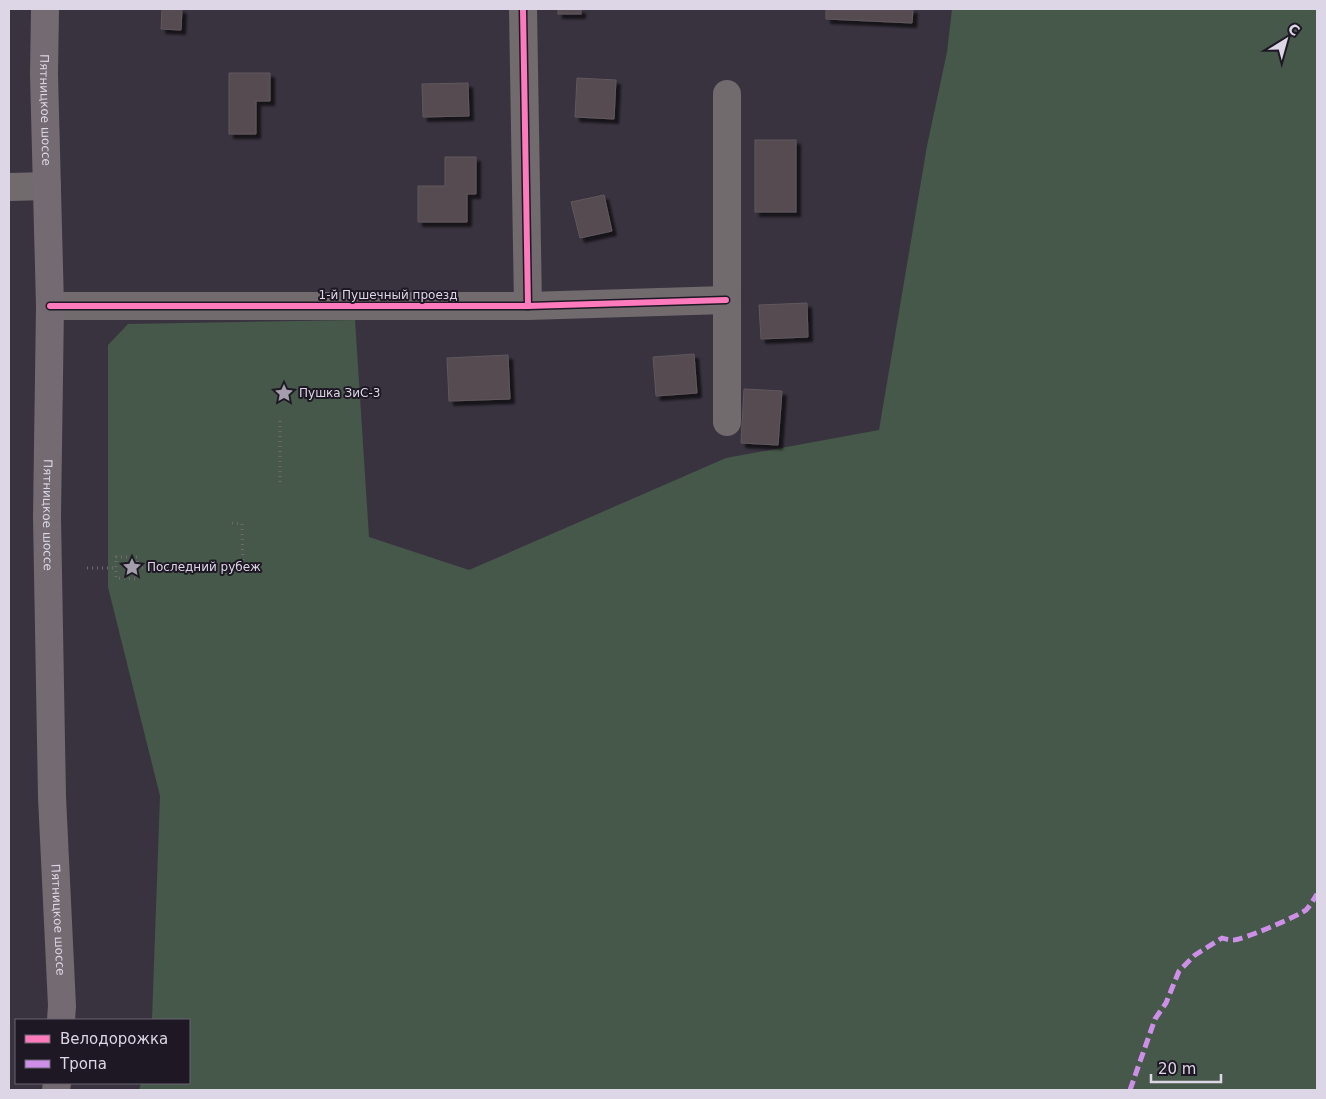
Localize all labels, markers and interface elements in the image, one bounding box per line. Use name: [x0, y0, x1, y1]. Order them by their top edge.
north arrow: [1261, 15, 1311, 65]
text: С: [1285, 20, 1303, 39]
street label: Пятницкое шоссе: [37, 54, 53, 166]
street label: 1-й Пушечный проезд: [319, 288, 457, 302]
place icon: Пушка ЗиС-3: [273, 382, 295, 404]
place label: Пушка ЗиС-3: [299, 386, 380, 400]
street label: Пятницкое шоссе: [40, 459, 55, 571]
place icon: Последний рубеж: [121, 556, 143, 578]
place label: Последний рубеж: [147, 560, 261, 574]
street label: Пятницкое шоссе: [48, 864, 68, 976]
legend: [15, 1019, 190, 1084]
text: Велодорожка: [60, 1030, 168, 1048]
scale bar: [1151, 1052, 1221, 1084]
text: Тропа: [59, 1055, 107, 1073]
text: 20 m: [1158, 1060, 1196, 1078]

